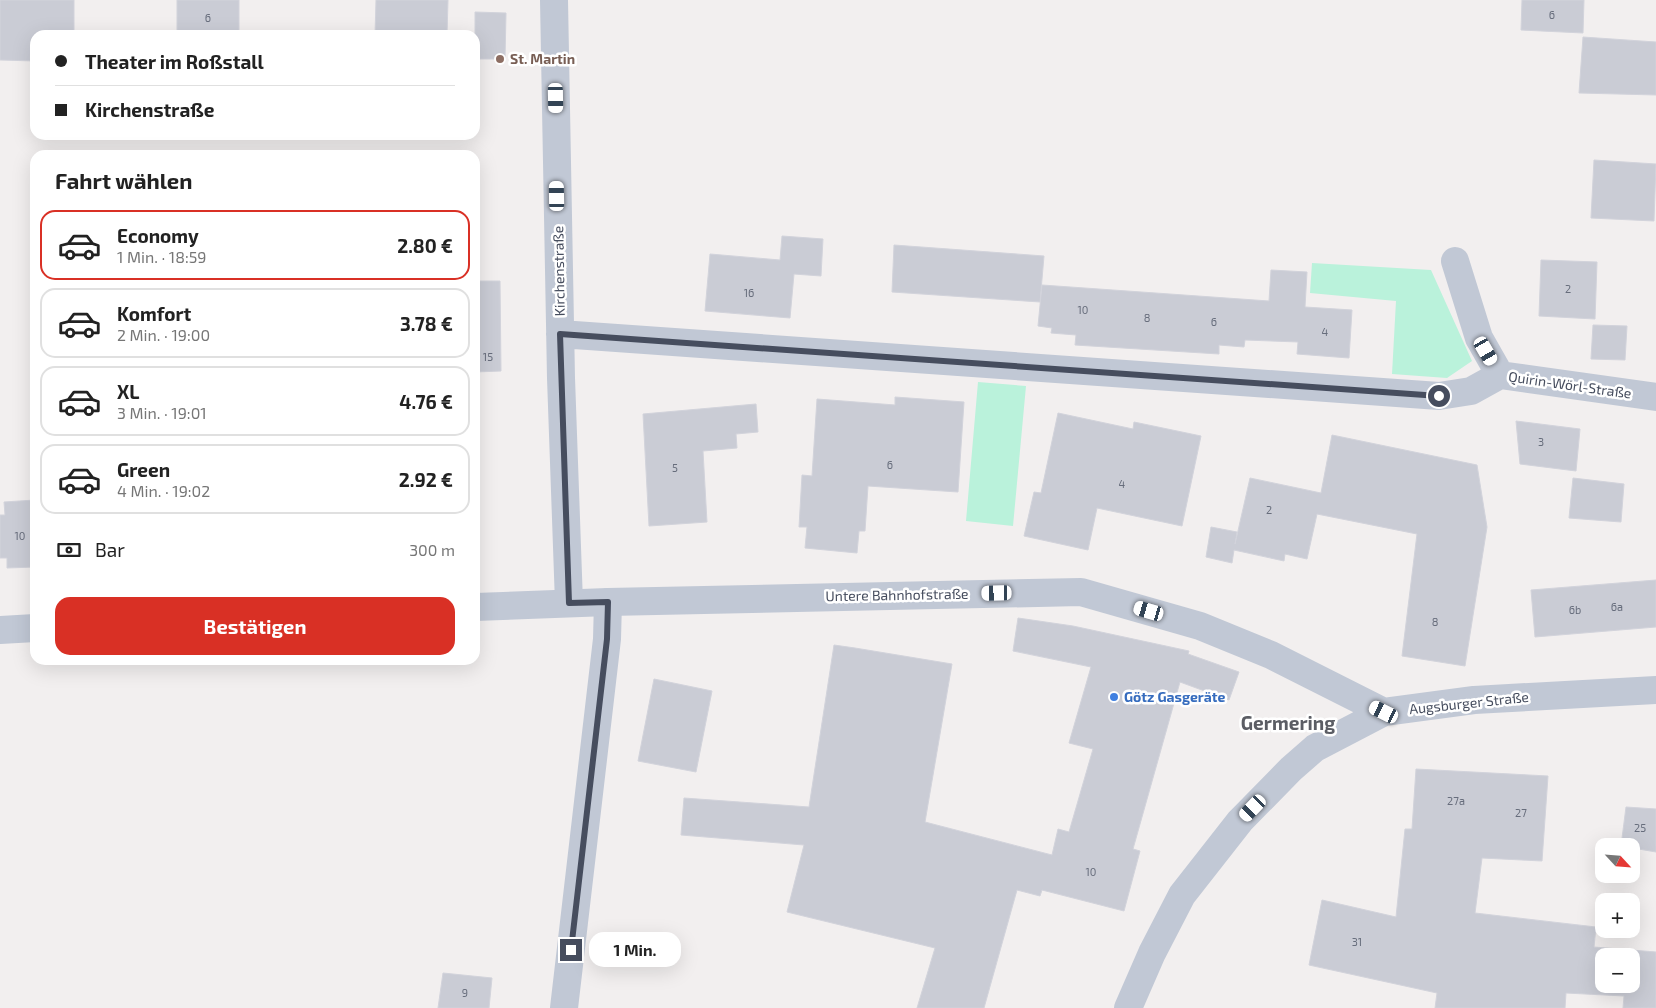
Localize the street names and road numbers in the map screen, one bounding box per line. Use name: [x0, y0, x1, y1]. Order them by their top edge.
street label: Kirchenstraße: [549, 226, 568, 316]
street label: Quirin-Wörl-Straße: [1507, 367, 1633, 402]
street label: Untere Bahnhofstraße: [825, 585, 969, 604]
street label: Augsburger Straße: [1408, 688, 1530, 717]

